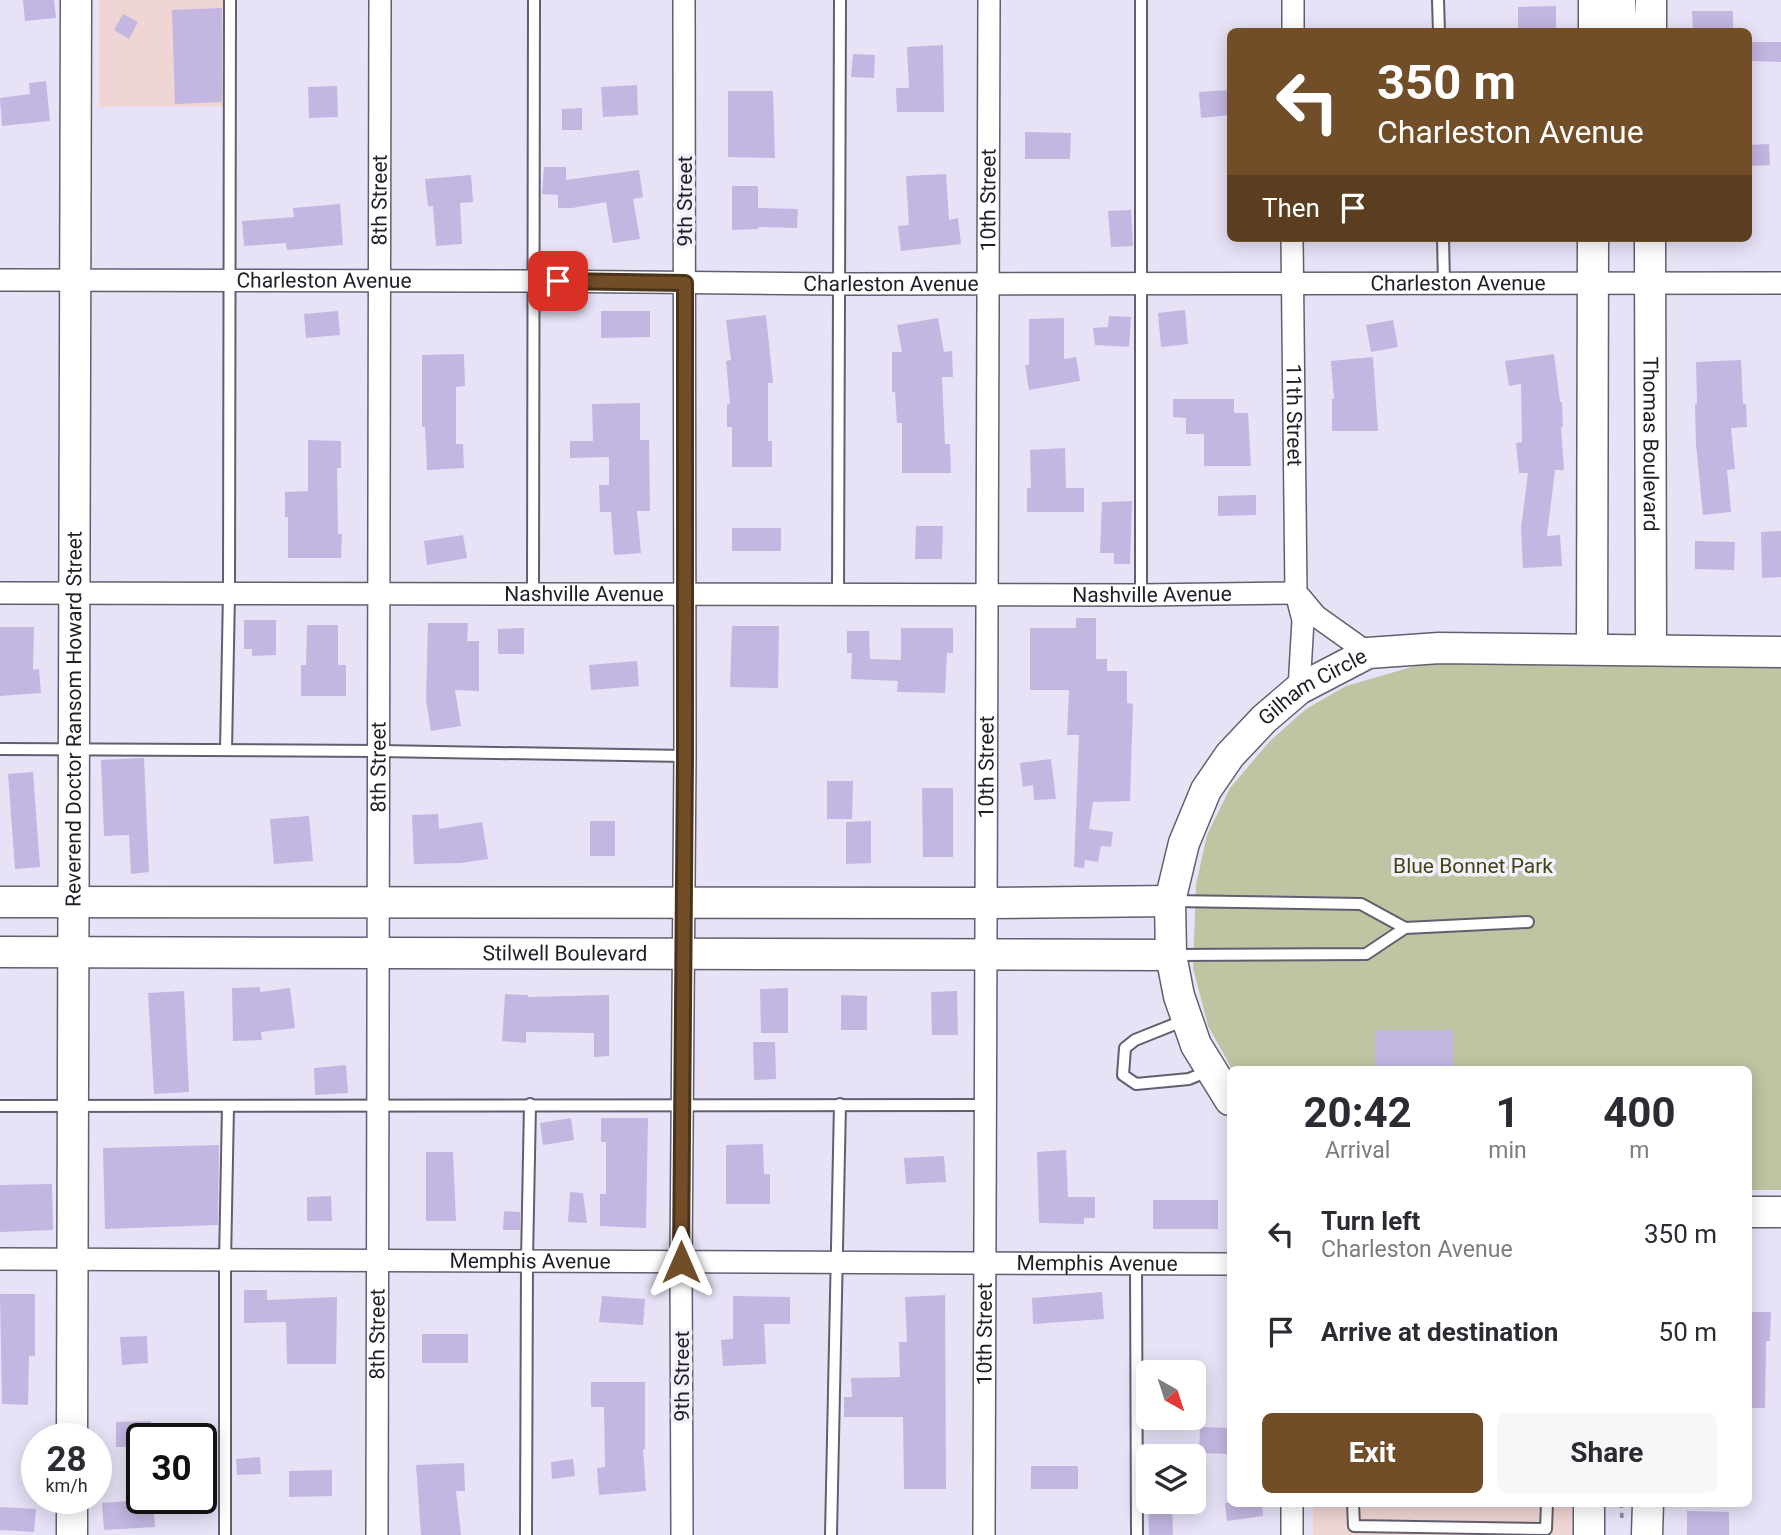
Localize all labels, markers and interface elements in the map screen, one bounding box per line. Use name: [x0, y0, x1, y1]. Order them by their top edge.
text: 350 m: [1377, 54, 1516, 111]
icon: left: [1262, 56, 1353, 147]
text: Charleston Avenue: [1377, 113, 1644, 151]
street label: 10th Street: [976, 148, 1001, 251]
street label: 8th Street: [368, 154, 392, 245]
street label: 9th Street: [673, 155, 697, 246]
icon: arrive: [1334, 189, 1372, 227]
text: Then: [1262, 193, 1320, 223]
pin: [528, 251, 588, 311]
icon: arrive: [539, 262, 577, 300]
street label: Charleston Avenue: [236, 268, 412, 293]
street label: Charleston Avenue: [1370, 271, 1546, 295]
street label: Charleston Avenue: [803, 272, 979, 296]
street label: Thomas Boulevard: [1638, 356, 1663, 532]
street label: 11th Street: [1281, 363, 1307, 467]
street label: Reverend Doctor Ransom Howard Street: [61, 531, 87, 907]
street label: Nashville Avenue: [504, 582, 664, 606]
street label: Nashville Avenue: [1072, 582, 1232, 607]
street label: Gilham Circle: [1254, 644, 1371, 730]
street label: 10th Street: [974, 715, 999, 818]
street label: 8th Street: [366, 721, 391, 812]
park label: Blue Bonnet Park: [1393, 854, 1553, 878]
street label: Stilwell Boulevard: [482, 941, 647, 966]
text: 20:42: [1304, 1088, 1412, 1137]
text: 1: [1495, 1088, 1520, 1137]
text: 400: [1603, 1088, 1676, 1137]
text: Arrival: [1325, 1137, 1390, 1164]
text: min: [1488, 1137, 1527, 1164]
text: m: [1629, 1137, 1649, 1164]
text: Turn left: [1321, 1206, 1420, 1236]
icon: left: [1262, 1215, 1300, 1253]
text: 350 m: [1644, 1219, 1717, 1249]
position arrow: [644, 1225, 718, 1299]
text: Charleston Avenue: [1321, 1236, 1513, 1263]
street label: Memphis Avenue: [449, 1249, 611, 1273]
street label: Memphis Avenue: [1016, 1251, 1178, 1276]
street label: 10th Street: [972, 1282, 997, 1385]
street label: 8th Street: [365, 1288, 389, 1379]
icon: arrive: [1262, 1313, 1300, 1351]
text: Arrive at destination: [1321, 1317, 1558, 1347]
text: 50 m: [1659, 1317, 1717, 1347]
street label: 9th Street: [670, 1330, 694, 1421]
north arrow: [1136, 1360, 1206, 1430]
map controls: [1136, 1360, 1206, 1514]
button: Exit: [1262, 1413, 1483, 1493]
button: Share: [1497, 1413, 1717, 1493]
speed limit sign: 30: [126, 1423, 217, 1514]
text: 28: [46, 1439, 87, 1480]
button: layers: [1136, 1444, 1206, 1514]
text: km/h: [45, 1475, 88, 1496]

